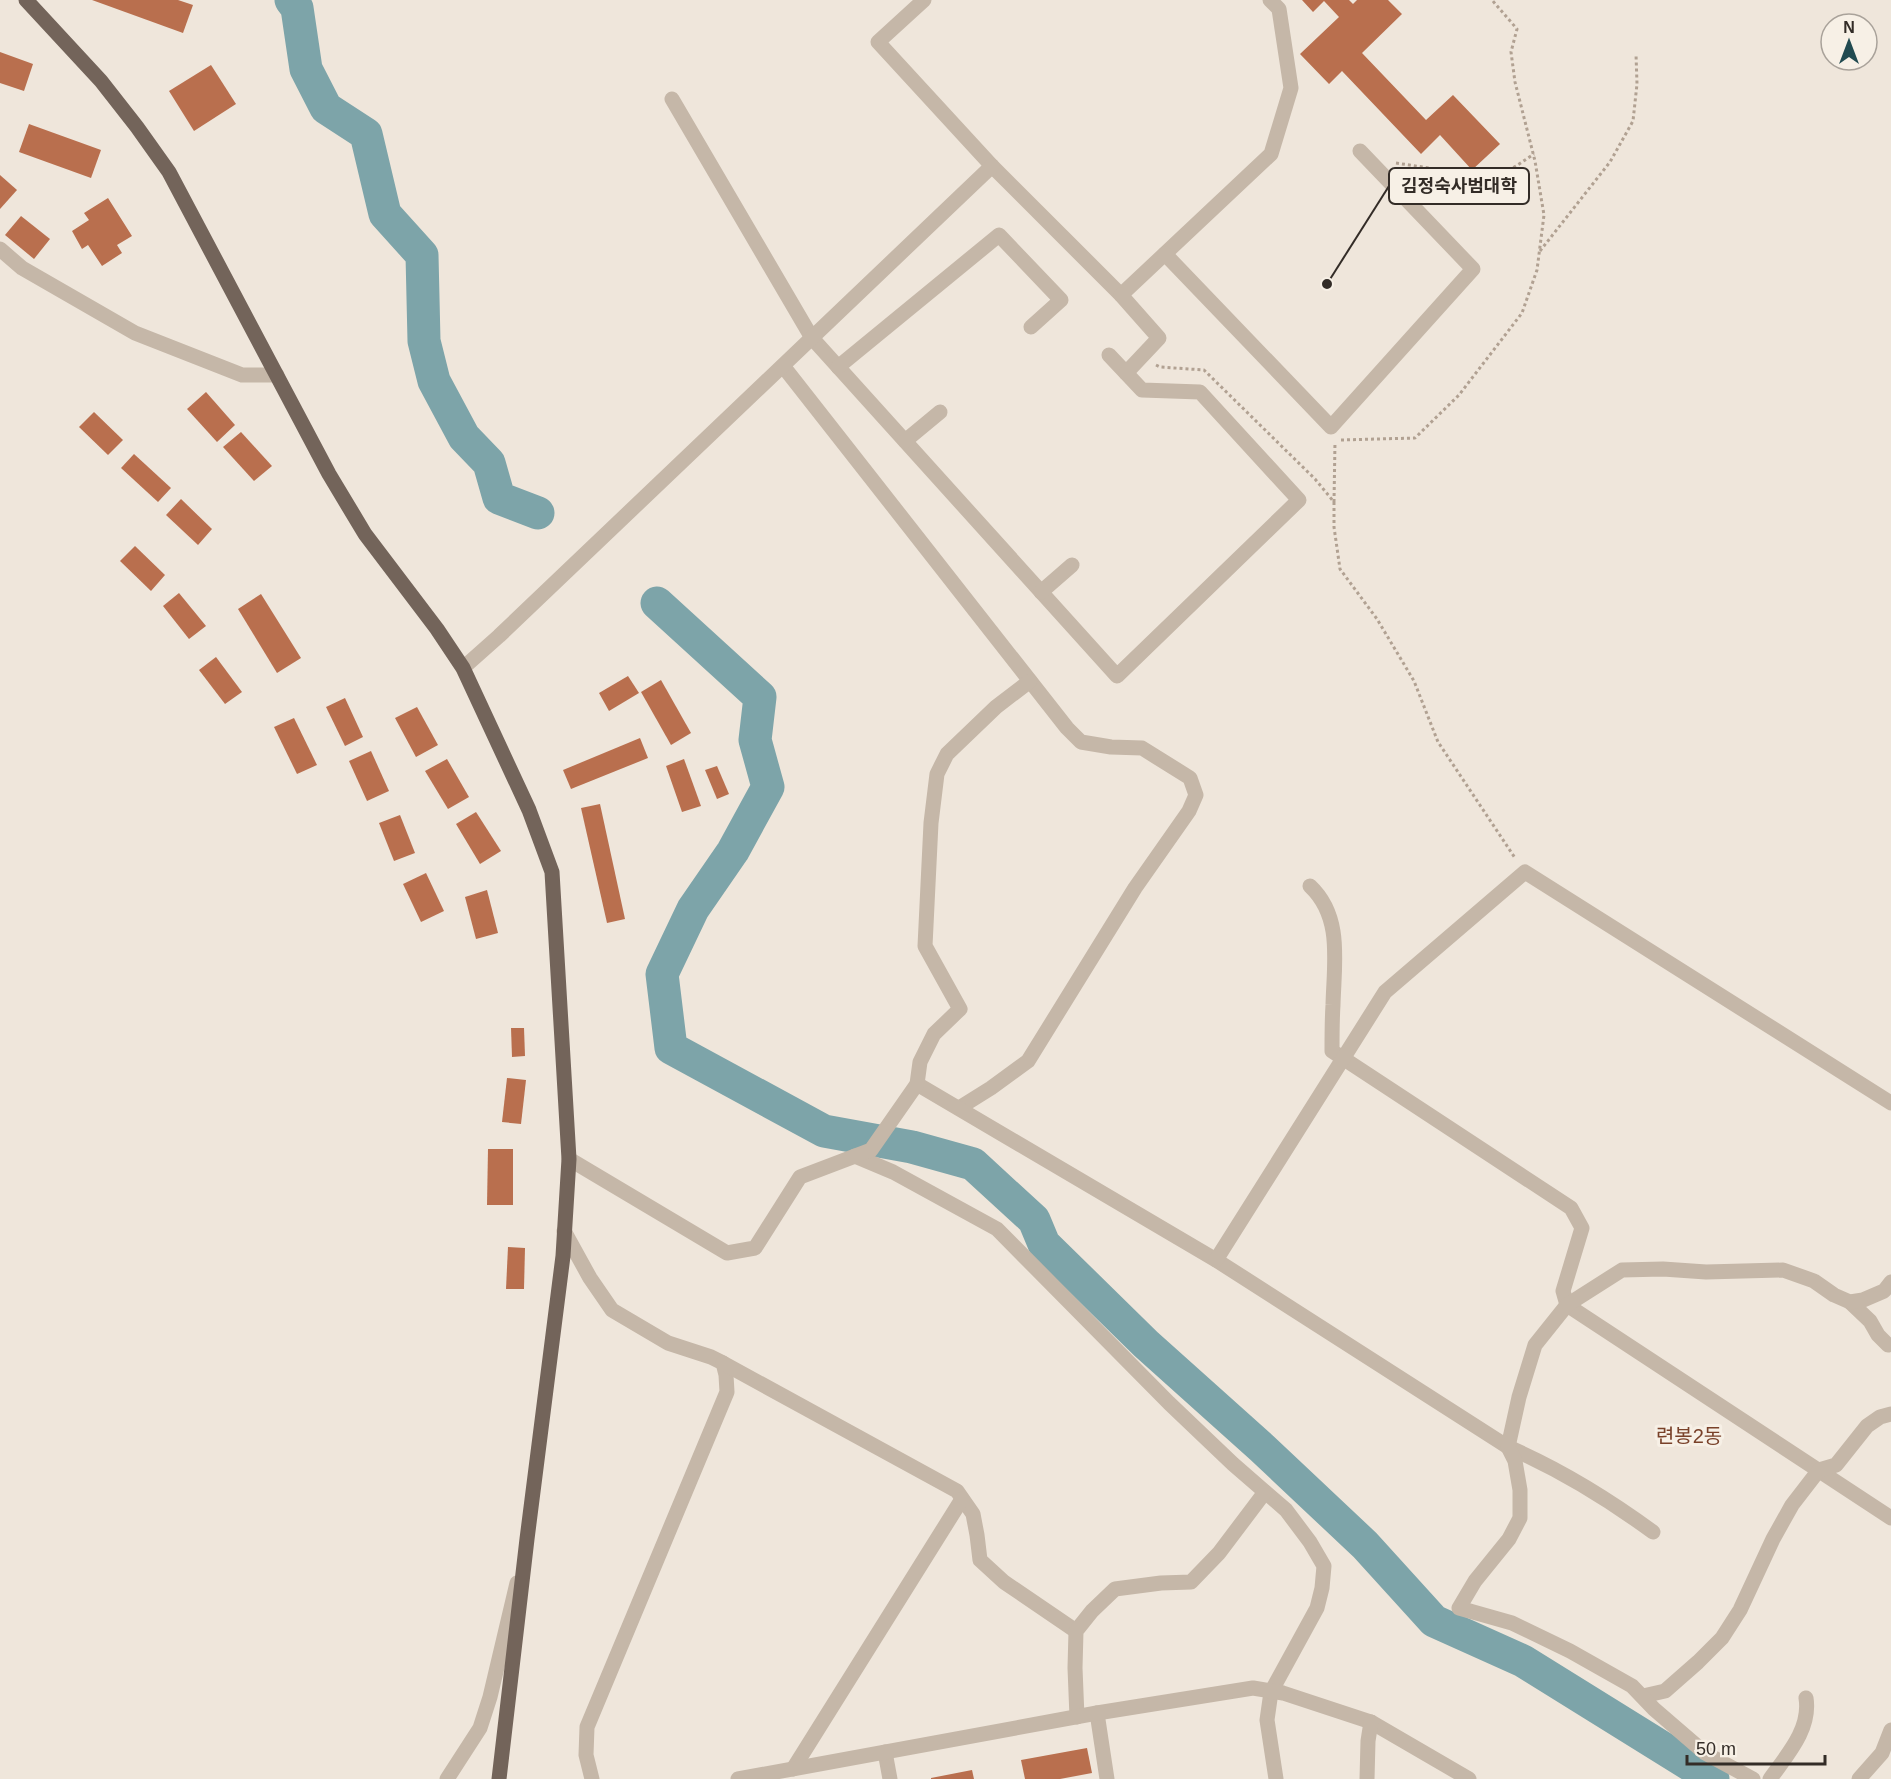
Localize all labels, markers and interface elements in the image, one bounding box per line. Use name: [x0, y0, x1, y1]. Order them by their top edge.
north arrow: [1819, 12, 1879, 72]
text: N: [1843, 19, 1855, 36]
callout: 김정숙사범대학: [1389, 168, 1529, 204]
text: 김정숙사범대학: [1401, 176, 1517, 196]
district label: 련봉2동: [1656, 1425, 1722, 1447]
scale bar: [1687, 1728, 1825, 1766]
text: 50 m: [1696, 1739, 1736, 1759]

